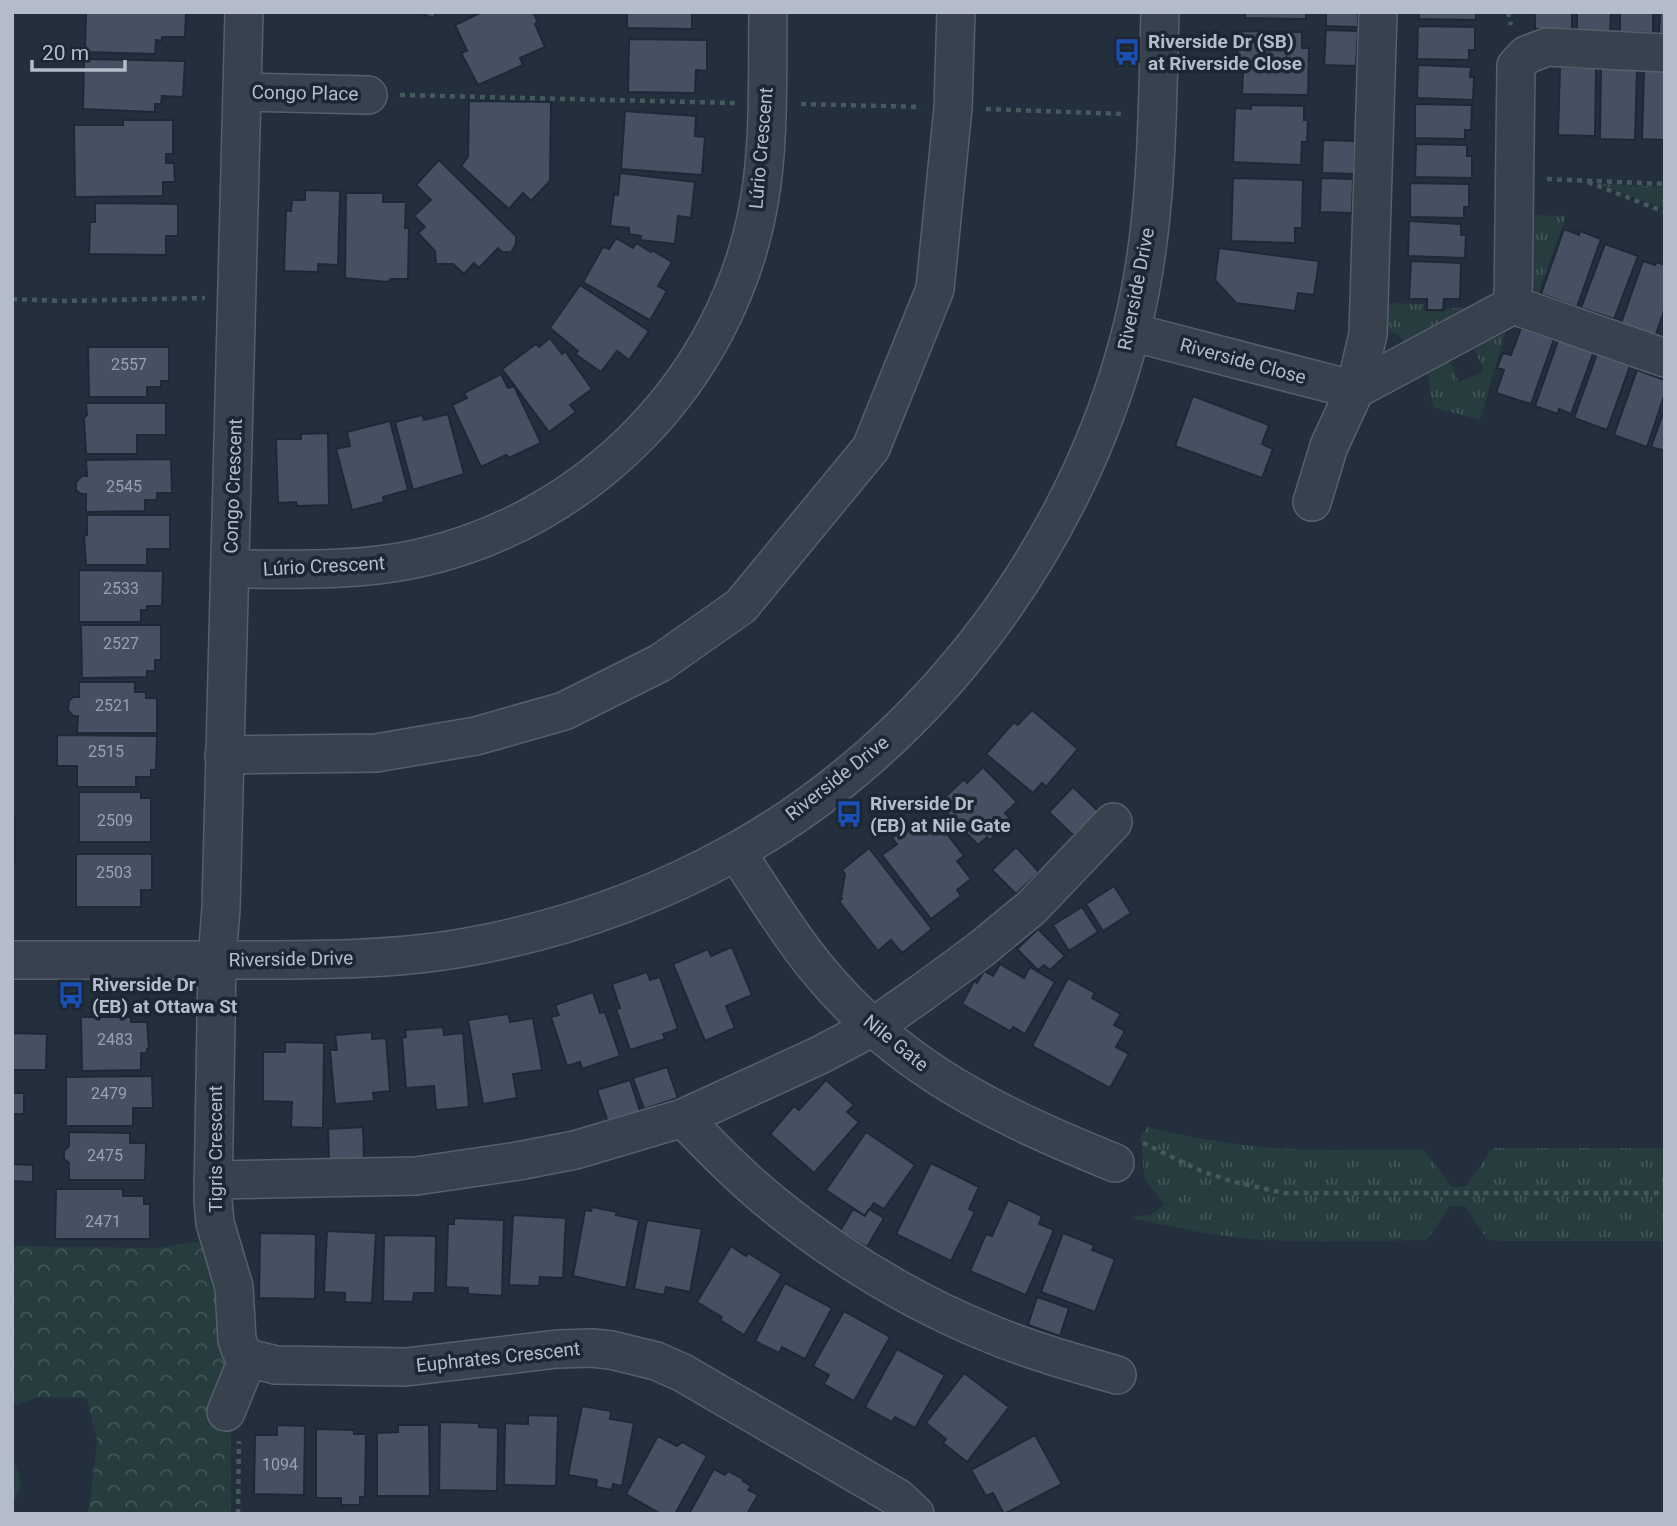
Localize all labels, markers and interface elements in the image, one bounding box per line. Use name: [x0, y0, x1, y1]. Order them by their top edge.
scale bar: [32, 28, 124, 72]
place label: Riverside Dr (SB) at Riverside Close: [1148, 30, 1302, 75]
bus stop icon: Riverside Dr (SB) at Riverside Close: [1112, 37, 1142, 67]
text: 20 m: [42, 41, 89, 65]
street label: Congo Place: [251, 81, 359, 105]
street label: Lúrio Crescent: [744, 86, 778, 210]
street label: Riverside Drive: [1113, 226, 1159, 352]
street label: Riverside Close: [1177, 333, 1309, 389]
house number: 2557: [111, 355, 147, 374]
street label: Congo Crescent: [219, 418, 247, 554]
house number: 2545: [106, 477, 142, 496]
street label: Lúrio Crescent: [262, 551, 386, 581]
house number: 2533: [103, 579, 139, 598]
house number: 2527: [103, 634, 139, 653]
house number: 2521: [95, 696, 131, 715]
street label: Riverside Drive: [781, 731, 893, 825]
house number: 2515: [88, 742, 124, 761]
place label: Riverside Dr (EB) at Nile Gate: [870, 792, 1010, 837]
bus stop icon: Riverside Dr (EB) at Nile Gate: [834, 799, 864, 829]
house number: 2509: [97, 811, 133, 830]
house number: 2503: [96, 863, 132, 882]
street label: Riverside Drive: [229, 946, 353, 972]
place label: Riverside Dr (EB) at Ottawa St: [92, 973, 238, 1018]
bus stop icon: Riverside Dr (EB) at Ottawa St: [56, 980, 86, 1010]
street label: Nile Gate: [859, 1010, 933, 1076]
house number: 2483: [97, 1030, 133, 1049]
house number: 2479: [91, 1084, 127, 1103]
street label: Tigris Crescent: [204, 1085, 227, 1213]
house number: 2475: [87, 1146, 123, 1165]
house number: 2471: [85, 1212, 121, 1231]
street label: Euphrates Crescent: [415, 1337, 581, 1377]
house number: 1094: [262, 1455, 298, 1474]

